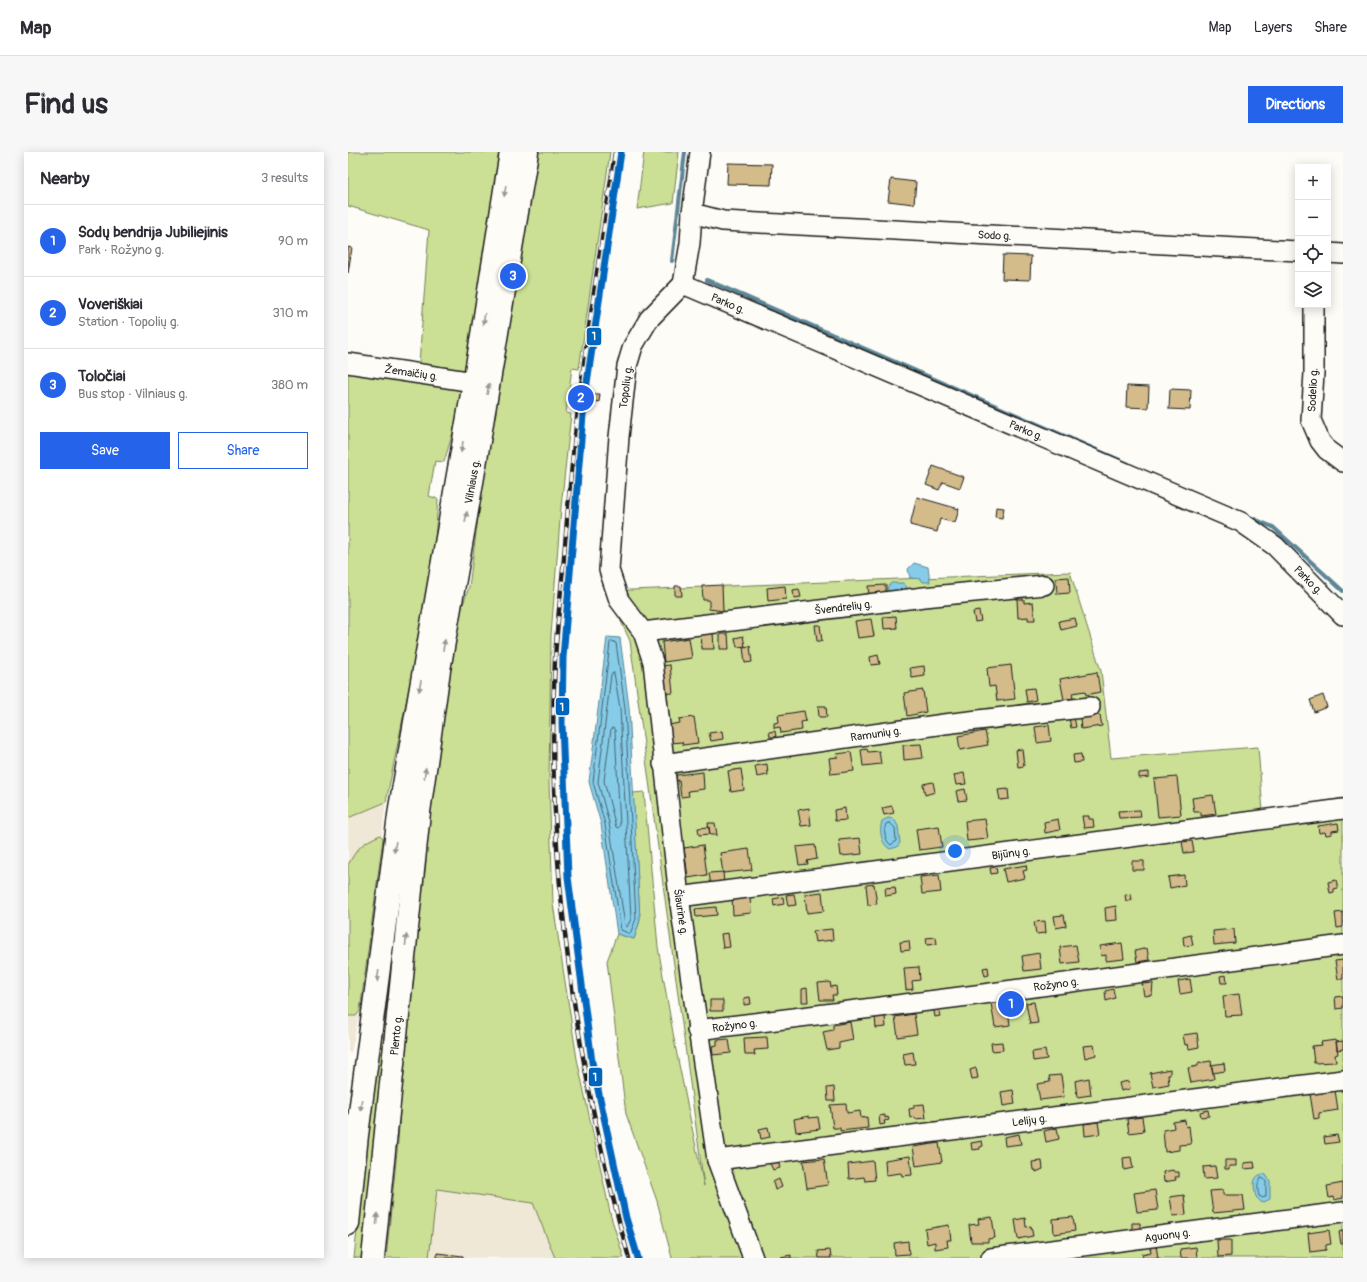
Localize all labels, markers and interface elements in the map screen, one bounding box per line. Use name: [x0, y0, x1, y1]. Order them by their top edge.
text: Map: [20, 16, 51, 40]
text: Map: [1209, 19, 1232, 36]
text: Layers: [1254, 19, 1292, 36]
text: Share: [1314, 19, 1347, 36]
button: Directions: [1248, 86, 1343, 123]
text: Find us: [24, 87, 108, 122]
map controls: [1295, 164, 1331, 308]
button: +: [1295, 164, 1331, 200]
text: Nearby: [40, 168, 89, 189]
text: 3 results: [261, 170, 308, 186]
one-way arrow: [502, 184, 508, 197]
button: −: [1295, 200, 1331, 236]
text: Sodų bendrija Jubiliejinis: [78, 223, 228, 242]
street label: Sodo g.: [977, 228, 1012, 243]
text: 1: [50, 233, 56, 249]
text: 90 m: [278, 233, 308, 249]
button: locate: [1295, 236, 1331, 272]
text: Park · Rožyno g.: [78, 242, 164, 258]
pin: 3: [500, 261, 526, 291]
button: layers: [1295, 272, 1331, 308]
street label: Parko g.: [709, 290, 747, 316]
text: Voveriškiai: [78, 295, 143, 314]
text: 2: [49, 305, 57, 321]
text: 310 m: [272, 305, 308, 321]
one-way arrow: [481, 313, 487, 325]
text: Station · Topolių g.: [78, 314, 179, 330]
line badge: 1: [586, 327, 602, 346]
text: 1: [592, 330, 596, 343]
street label: Žemaičių g.: [384, 362, 439, 383]
street label: Topolių g.: [617, 365, 635, 409]
text: Toločiai: [78, 367, 125, 386]
street label: Sodelio g.: [1305, 368, 1321, 412]
text: 3: [49, 377, 57, 393]
text: 380 m: [271, 377, 308, 393]
one-way arrow: [485, 382, 491, 395]
pin: 2: [568, 383, 594, 413]
text: Bus stop · Vilniaus g.: [78, 386, 188, 402]
street label: Parko g.: [1007, 417, 1045, 443]
button: Save: [40, 432, 170, 469]
button: Share: [178, 432, 308, 469]
one-way arrow: [459, 441, 465, 453]
street label: Vilniaus g.: [462, 458, 482, 505]
one-way arrow: [463, 511, 469, 523]
street label: Parko g.: [1291, 563, 1326, 597]
street label: Švendrelių g.: [814, 597, 873, 617]
one-way arrow: [441, 639, 447, 651]
one-way arrow: [417, 680, 423, 693]
line badge: 1: [555, 697, 570, 716]
text: 1: [560, 701, 564, 714]
street label: Ramunių g.: [850, 724, 902, 744]
one-way arrow: [422, 767, 428, 779]
one-way arrow: [391, 841, 398, 853]
your location: [945, 841, 965, 861]
street label: Bijūnų g.: [991, 844, 1031, 862]
street label: Šiaurinė g.: [672, 888, 691, 936]
one-way arrow: [403, 934, 410, 946]
one-way arrow: [375, 970, 381, 982]
street label: Rožyno g.: [1033, 975, 1079, 994]
pin: 1: [998, 989, 1024, 1019]
street label: Plento g.: [387, 1014, 405, 1056]
street label: Rožyno g.: [711, 1016, 758, 1035]
line badge: 1: [588, 1067, 603, 1087]
text: 1: [593, 1071, 597, 1084]
one-way arrow: [358, 1099, 364, 1111]
street label: Lelijų g.: [1011, 1111, 1048, 1129]
one-way arrow: [373, 1213, 380, 1225]
street label: Aguonų g.: [1144, 1225, 1191, 1244]

